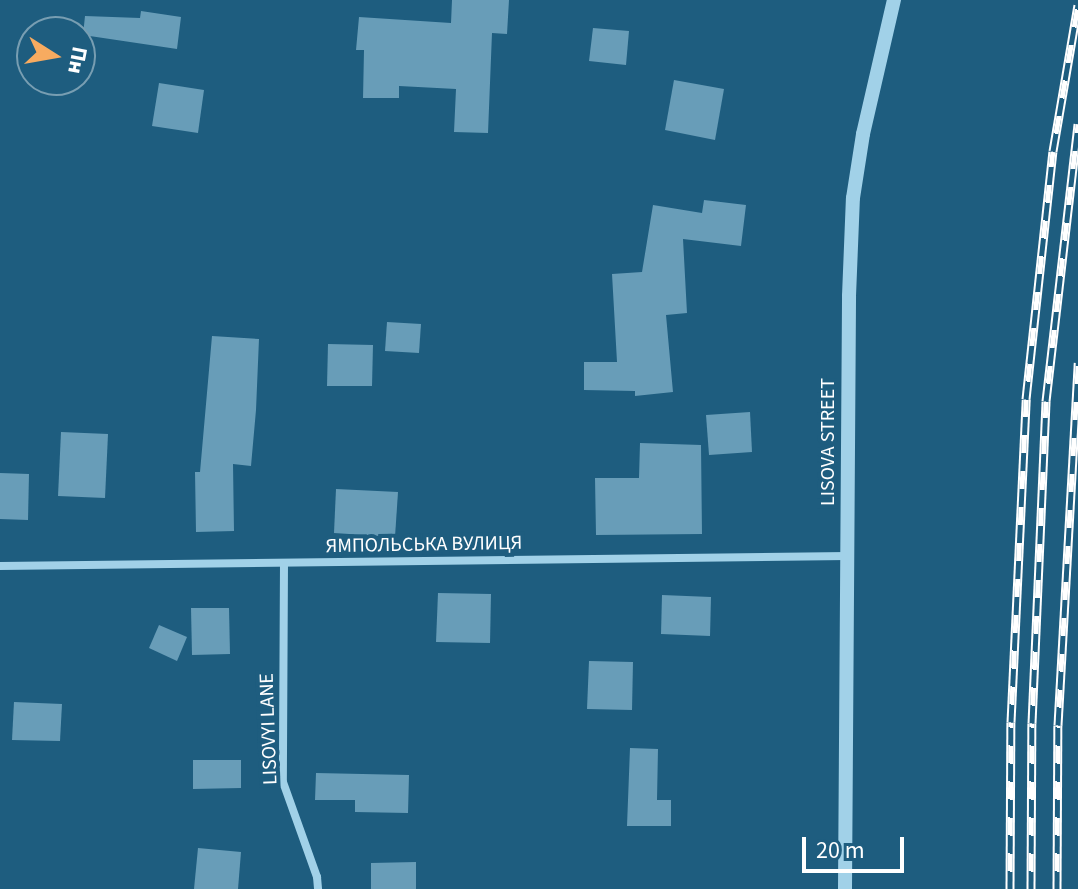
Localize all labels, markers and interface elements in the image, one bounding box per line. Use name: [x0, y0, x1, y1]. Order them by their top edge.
north arrow: [16, 16, 96, 96]
text: Пн: [59, 44, 96, 77]
street label: LISOVA STREET: [816, 378, 840, 506]
street label: ЯМПОЛЬСЬКА ВУЛИЦЯ: [325, 531, 523, 559]
street label: LISOVYI LANE: [255, 673, 283, 785]
scale bar: [806, 821, 908, 871]
text: 20 m: [816, 833, 865, 868]

